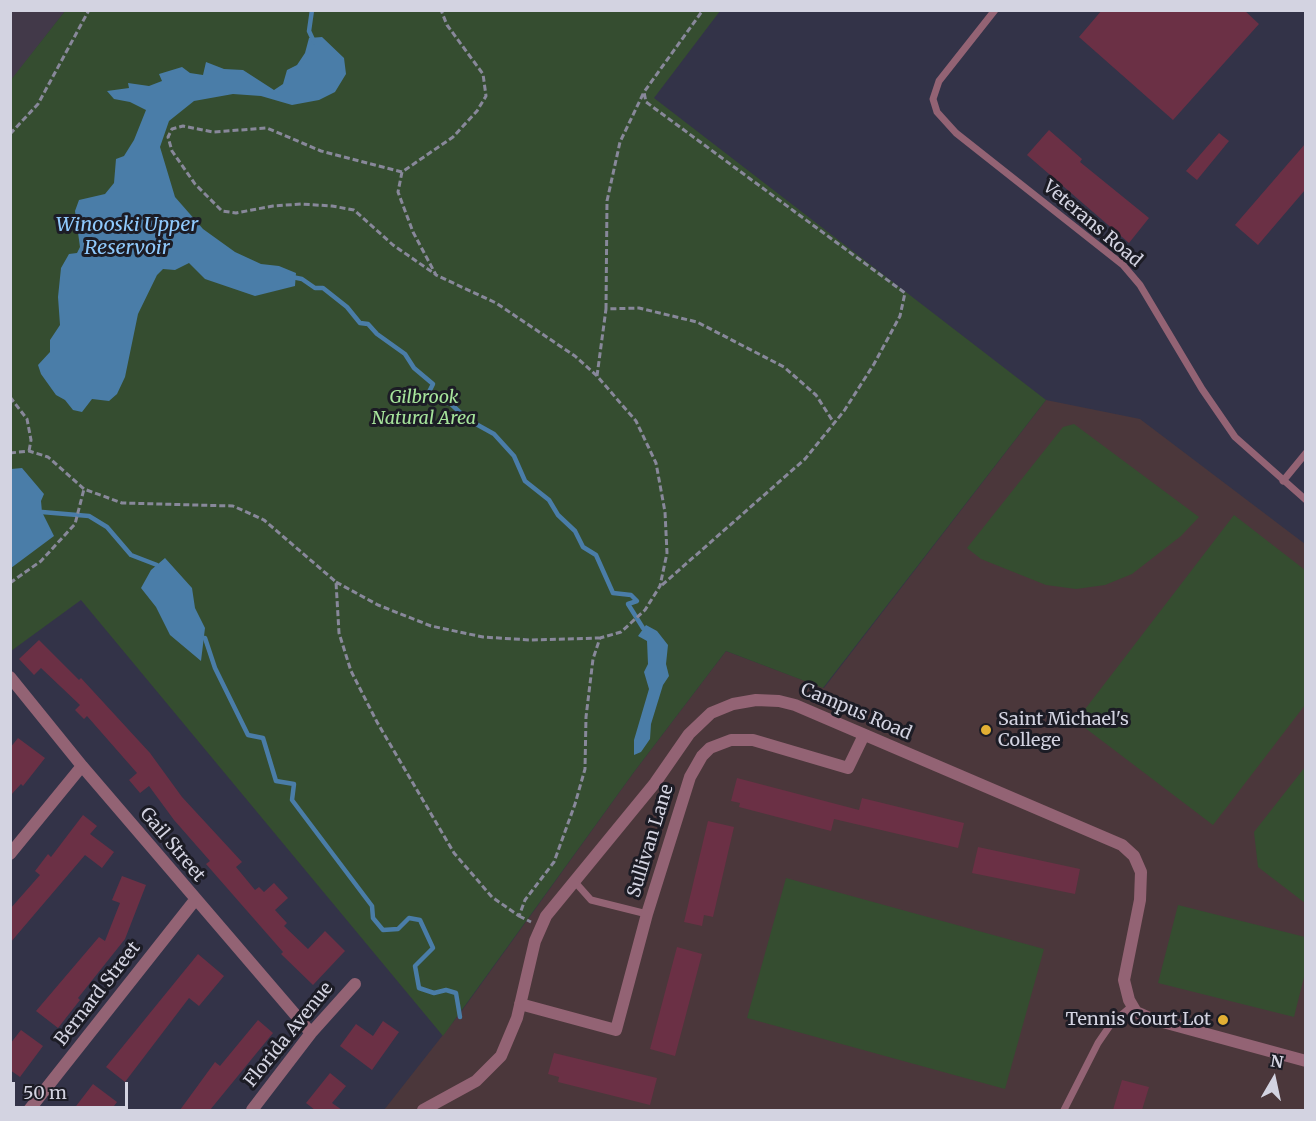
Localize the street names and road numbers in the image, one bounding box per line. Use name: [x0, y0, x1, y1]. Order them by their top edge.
street label: Veterans Road: [1038, 176, 1146, 272]
street label: Campus Road: [797, 679, 915, 745]
street label: Sullivan Lane: [624, 782, 678, 900]
street label: Gail Street: [135, 804, 209, 886]
street label: Bernard Street: [51, 938, 145, 1050]
street label: Florida Avenue: [240, 978, 338, 1092]

